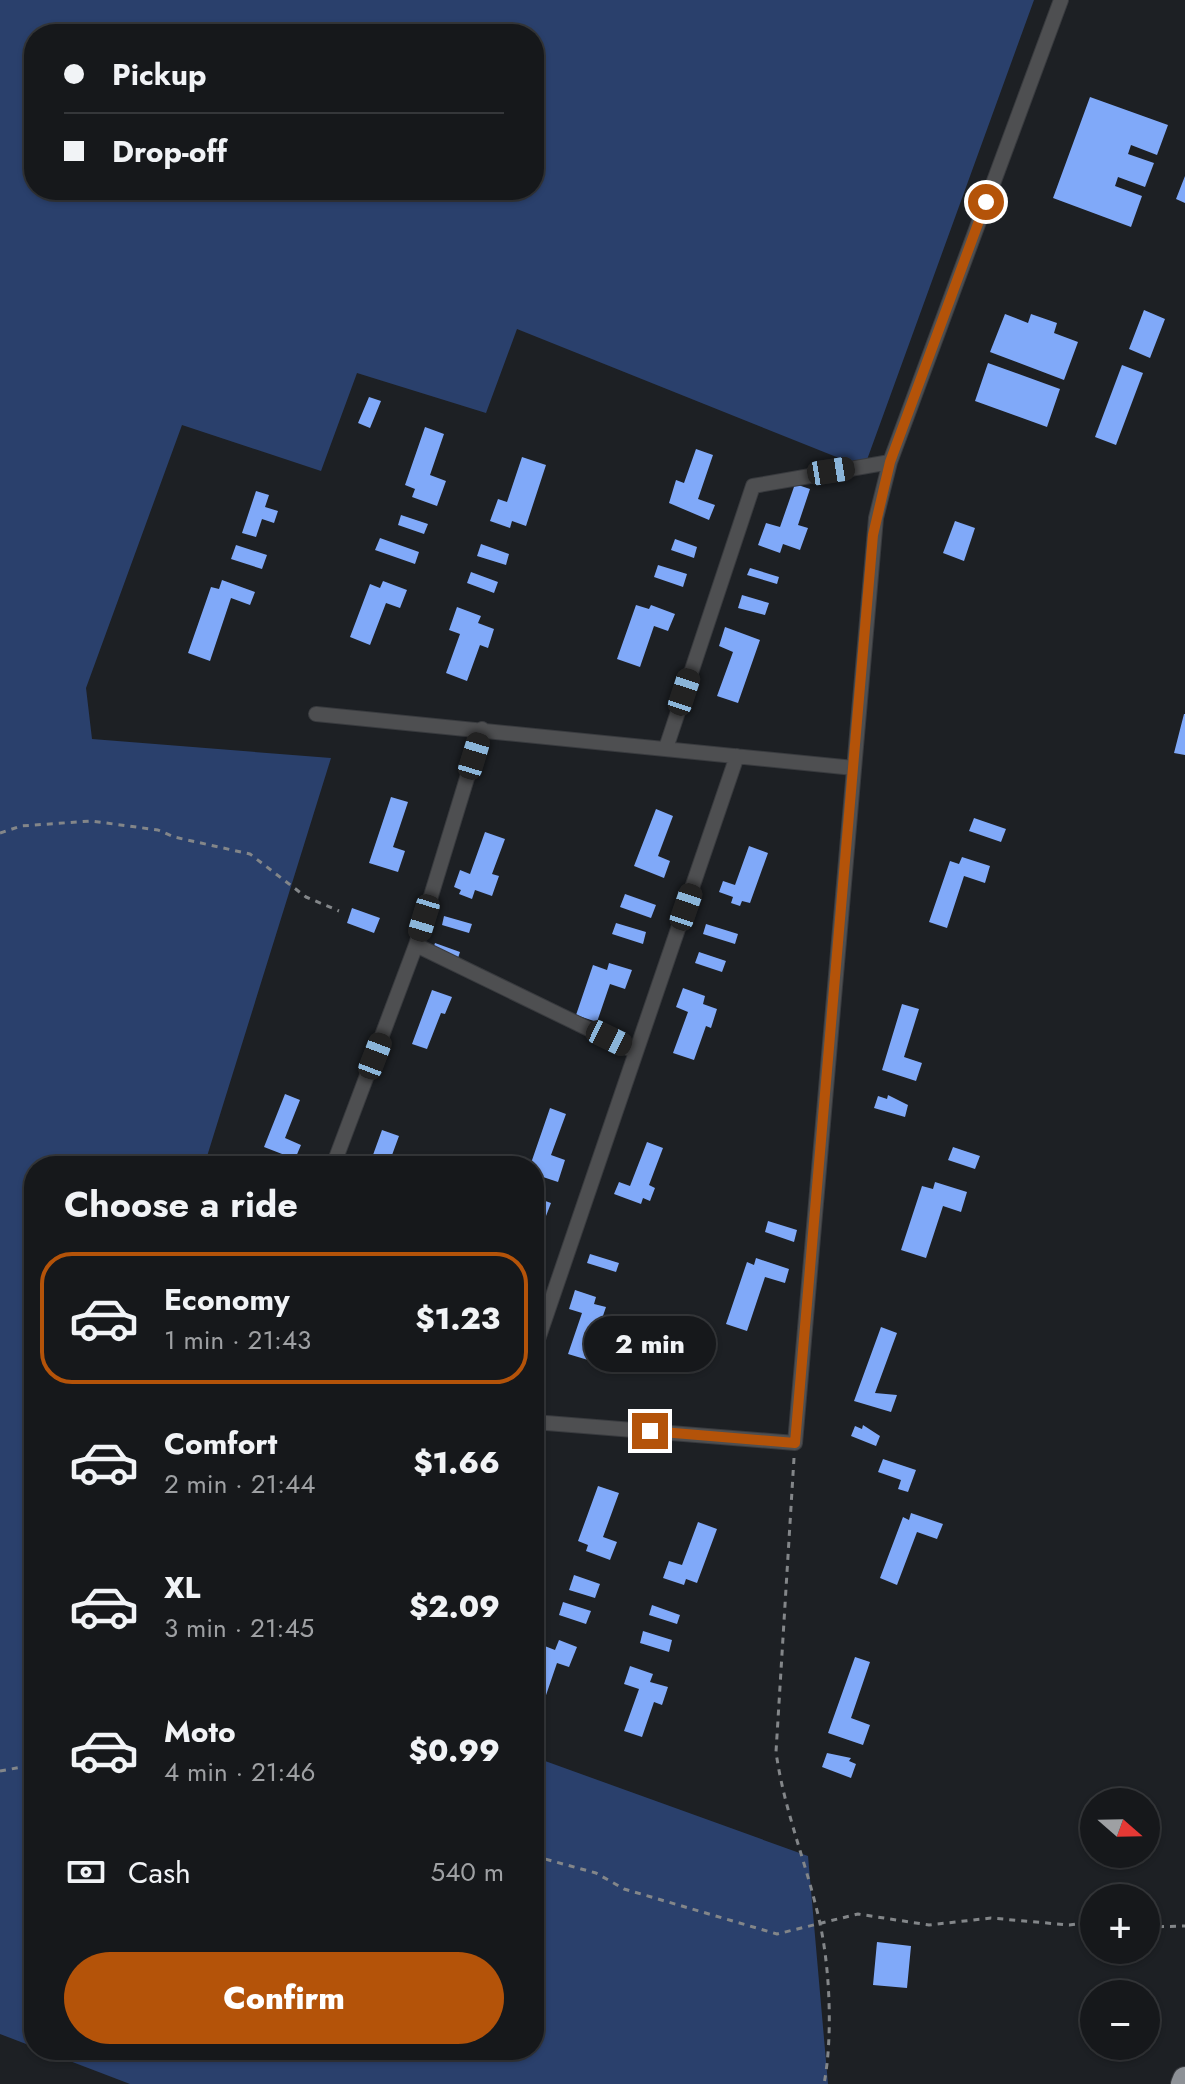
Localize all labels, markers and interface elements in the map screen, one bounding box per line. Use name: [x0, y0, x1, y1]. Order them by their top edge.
text: Pickup: [112, 53, 207, 96]
text: Drop-off: [112, 130, 227, 173]
route start: [968, 184, 1004, 220]
car: [805, 455, 857, 487]
car: [665, 665, 703, 719]
car: [456, 730, 492, 782]
car: [667, 880, 705, 934]
car: [406, 892, 442, 944]
car: [582, 1017, 636, 1059]
car: [355, 1029, 395, 1083]
text: Choose a ride: [64, 1178, 298, 1230]
text: Economy: [164, 1278, 290, 1321]
icon: car: [68, 1282, 140, 1354]
text: $1.23: [416, 1297, 500, 1340]
callout: 2 min: [584, 1315, 716, 1371]
text: 1 min · 21:43: [164, 1321, 311, 1359]
text: 2 min: [615, 1325, 685, 1363]
route end: [632, 1413, 668, 1449]
text: Comfort: [164, 1422, 277, 1465]
icon: car: [68, 1426, 140, 1498]
text: $1.66: [413, 1441, 500, 1484]
text: 2 min · 21:44: [164, 1465, 315, 1503]
text: XL: [164, 1566, 200, 1609]
icon: car: [68, 1570, 140, 1642]
text: $2.09: [409, 1585, 500, 1628]
text: 3 min · 21:45: [164, 1609, 314, 1647]
text: Moto: [164, 1710, 236, 1753]
icon: car: [68, 1714, 140, 1786]
text: $0.99: [409, 1729, 500, 1772]
text: 4 min · 21:46: [164, 1753, 315, 1791]
north arrow: [1080, 1788, 1160, 1868]
map controls: [1080, 1788, 1160, 2060]
icon: cash: [64, 1850, 108, 1894]
text: Cash: [128, 1851, 191, 1894]
text: 540 m: [430, 1853, 504, 1891]
button: +: [1080, 1884, 1160, 1964]
button: Confirm: [64, 1952, 504, 2044]
button: −: [1080, 1980, 1160, 2060]

